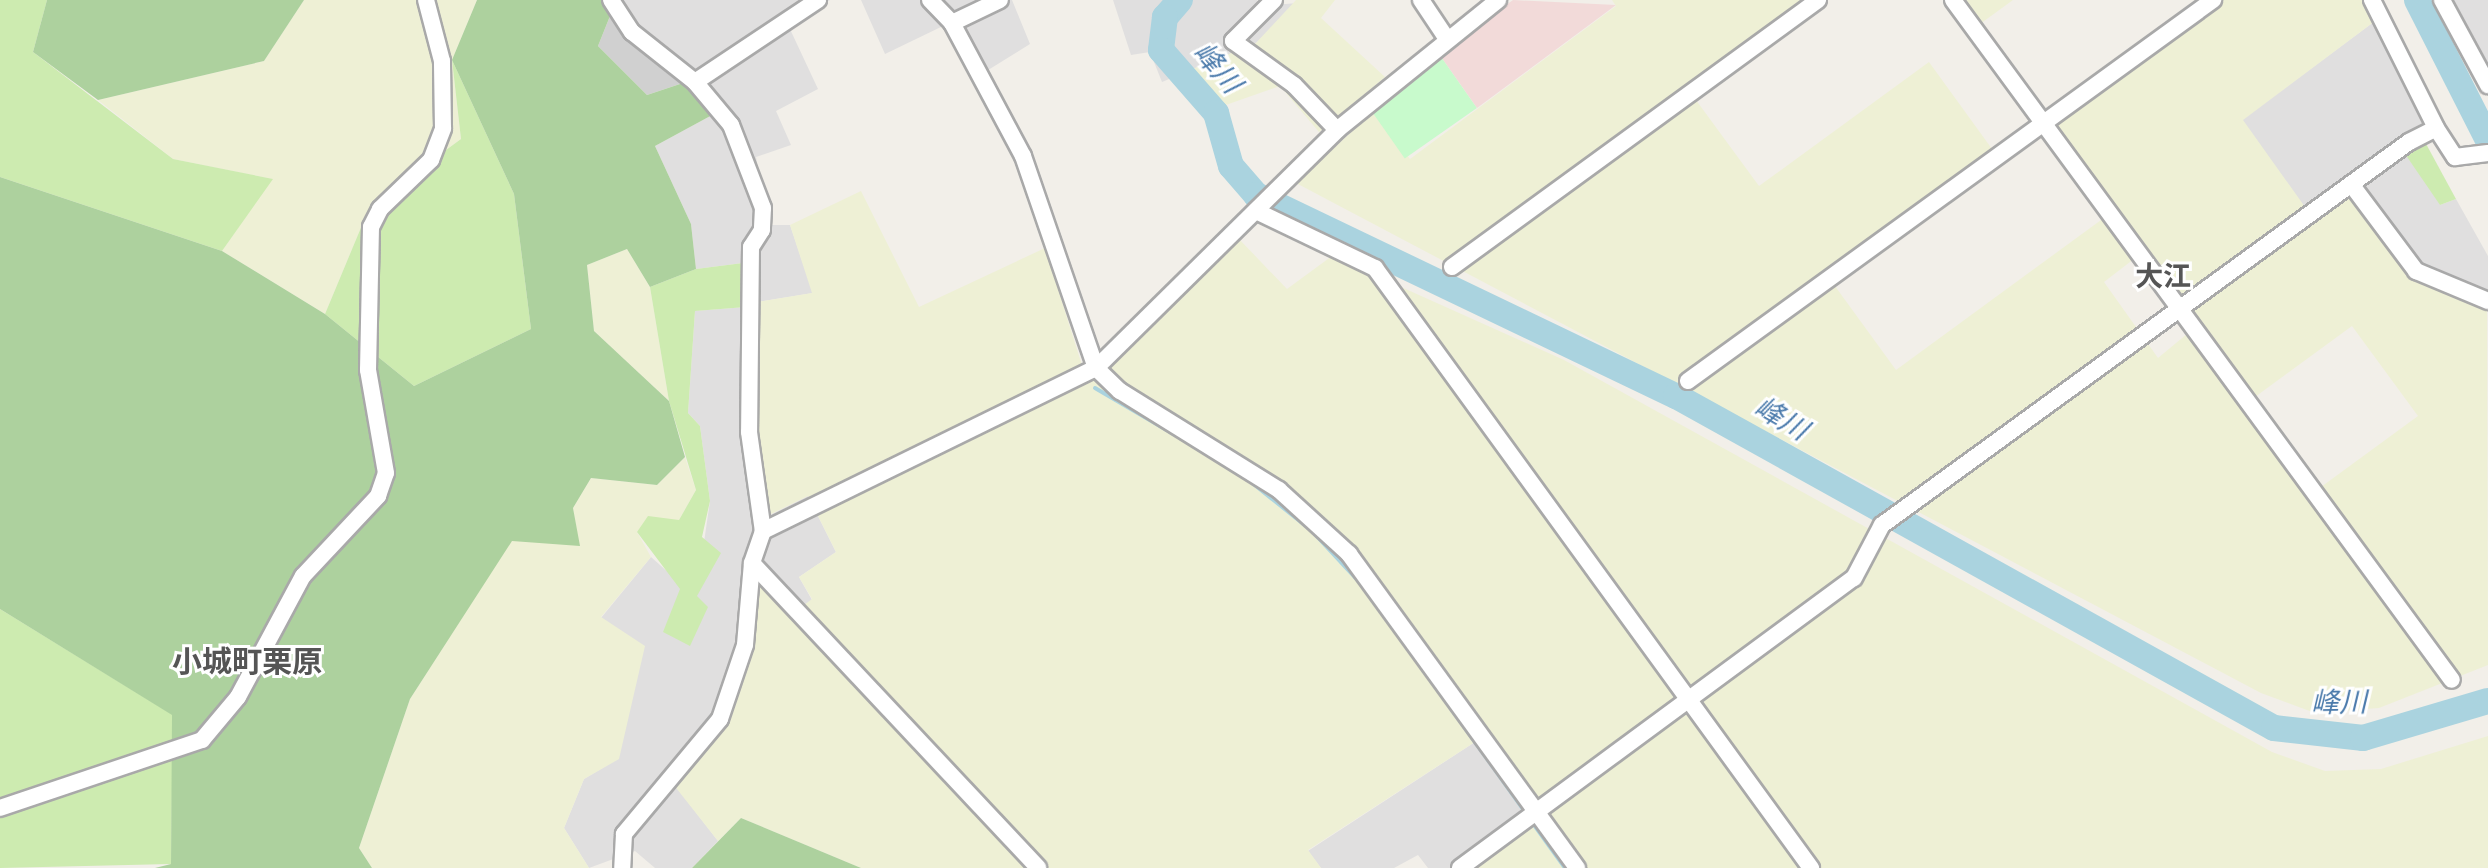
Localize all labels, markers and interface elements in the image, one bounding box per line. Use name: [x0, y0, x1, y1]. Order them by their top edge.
water label: 峰川: [1186, 36, 1248, 100]
district label: 大江: [2135, 260, 2191, 294]
water label: 峰川: [1748, 390, 1814, 448]
district label: 小城町栗原: [172, 644, 322, 680]
water label: 峰川: [2311, 686, 2367, 720]

